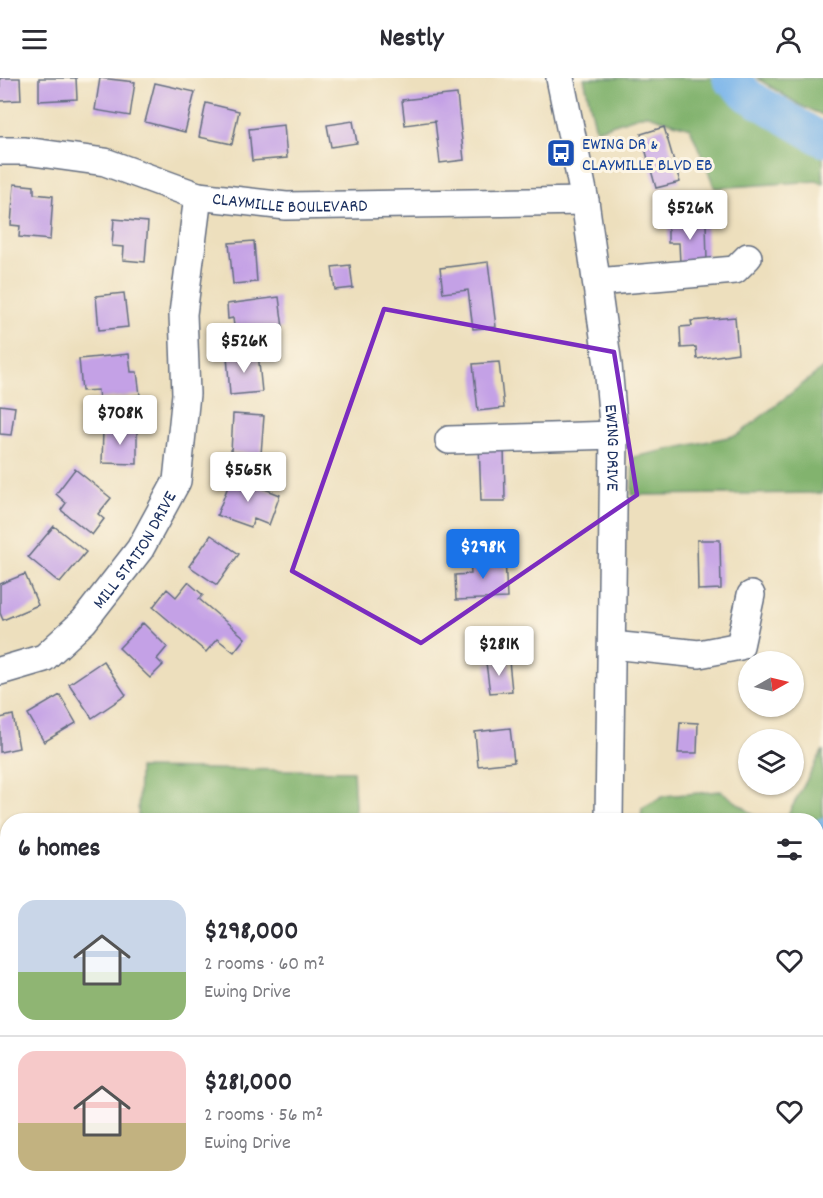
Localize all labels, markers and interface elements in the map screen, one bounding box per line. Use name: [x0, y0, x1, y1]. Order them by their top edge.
text: Nestly: [380, 20, 443, 59]
icon: menu: [18, 23, 51, 56]
icon: person: [772, 23, 805, 56]
place label: EWING DR & CLAYMILLE BLVD EB: [582, 133, 712, 179]
bus stop icon: EWING DR & CLAYMILLE BLVD EB: [545, 137, 577, 169]
street label: CLAYMILLE BOULEVARD: [211, 188, 368, 221]
pin: $526K: [648, 190, 732, 241]
text: $526K: [666, 195, 714, 223]
pin: $526K: [202, 323, 286, 374]
text: $526K: [220, 328, 268, 356]
pin: $708K: [78, 395, 162, 446]
text: $708K: [97, 400, 143, 428]
street label: EWING DRIVE: [596, 403, 624, 491]
pin: $565K: [206, 452, 290, 503]
text: $565K: [224, 457, 272, 485]
street label: MILL STATION DRIVE: [88, 487, 184, 615]
pin: $298K: [441, 529, 525, 580]
text: $298K: [460, 534, 506, 562]
pin: $281K: [457, 626, 541, 677]
text: $281K: [479, 631, 519, 659]
north arrow: [738, 651, 804, 717]
map controls: [738, 651, 804, 795]
button: layers: [738, 729, 804, 795]
text: 6 homes: [18, 831, 100, 868]
icon: filters: [773, 833, 806, 866]
text: $298,000: [204, 914, 298, 951]
icon: home: [66, 924, 138, 996]
icon: heart: [773, 944, 806, 977]
text: 2 rooms · 60 m²: [204, 951, 325, 979]
text: Ewing Drive: [204, 979, 291, 1007]
text: $281,000: [204, 1065, 292, 1102]
icon: home: [66, 1075, 138, 1147]
icon: heart: [773, 1095, 806, 1128]
text: 2 rooms · 56 m²: [204, 1102, 323, 1130]
text: Ewing Drive: [204, 1130, 291, 1158]

